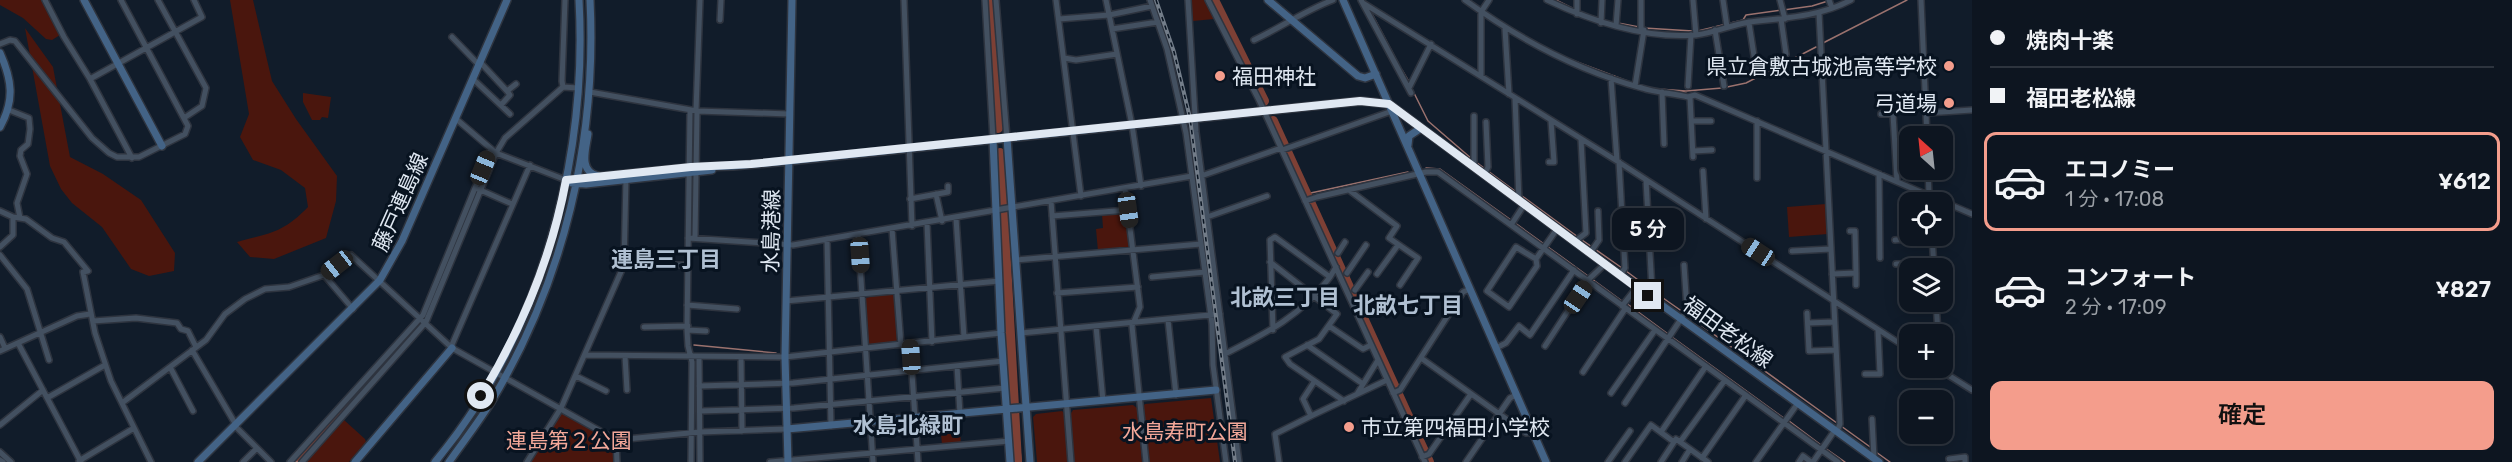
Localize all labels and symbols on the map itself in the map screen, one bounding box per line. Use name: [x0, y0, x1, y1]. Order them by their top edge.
place label: 県立倉敷古城池高等学校: [1706, 54, 1937, 79]
marker: 県立倉敷古城池高等学校: [1942, 59, 1956, 73]
place label: 福田神社: [1232, 64, 1316, 89]
marker: 福田神社: [1213, 69, 1227, 83]
place label: 弓道場: [1874, 91, 1937, 116]
marker: 弓道場: [1942, 96, 1956, 110]
north arrow: [1899, 126, 1953, 180]
car: [468, 148, 498, 188]
street label: 藤戸連島線: [367, 149, 433, 255]
street label: 水島港線: [758, 189, 784, 273]
car: [1117, 191, 1139, 229]
callout: 5 分: [1612, 209, 1684, 251]
car: [1738, 235, 1778, 269]
car: [850, 236, 870, 274]
district label: 連島三丁目: [611, 246, 721, 273]
car: [317, 247, 357, 283]
car: [1560, 277, 1596, 317]
route end: [1634, 282, 1661, 309]
district label: 北畝三丁目: [1230, 284, 1340, 311]
street label: 福田老松線: [1678, 291, 1778, 373]
district label: 北畝七丁目: [1353, 292, 1463, 319]
car: [901, 338, 921, 376]
route start: [467, 382, 494, 409]
district label: 水島北緑町: [853, 412, 963, 439]
place label: 市立第四福田小学校: [1361, 415, 1550, 440]
park label: 水島寿町公園: [1122, 419, 1248, 444]
marker: 市立第四福田小学校: [1342, 420, 1356, 434]
park label: 連島第２公園: [506, 428, 632, 453]

